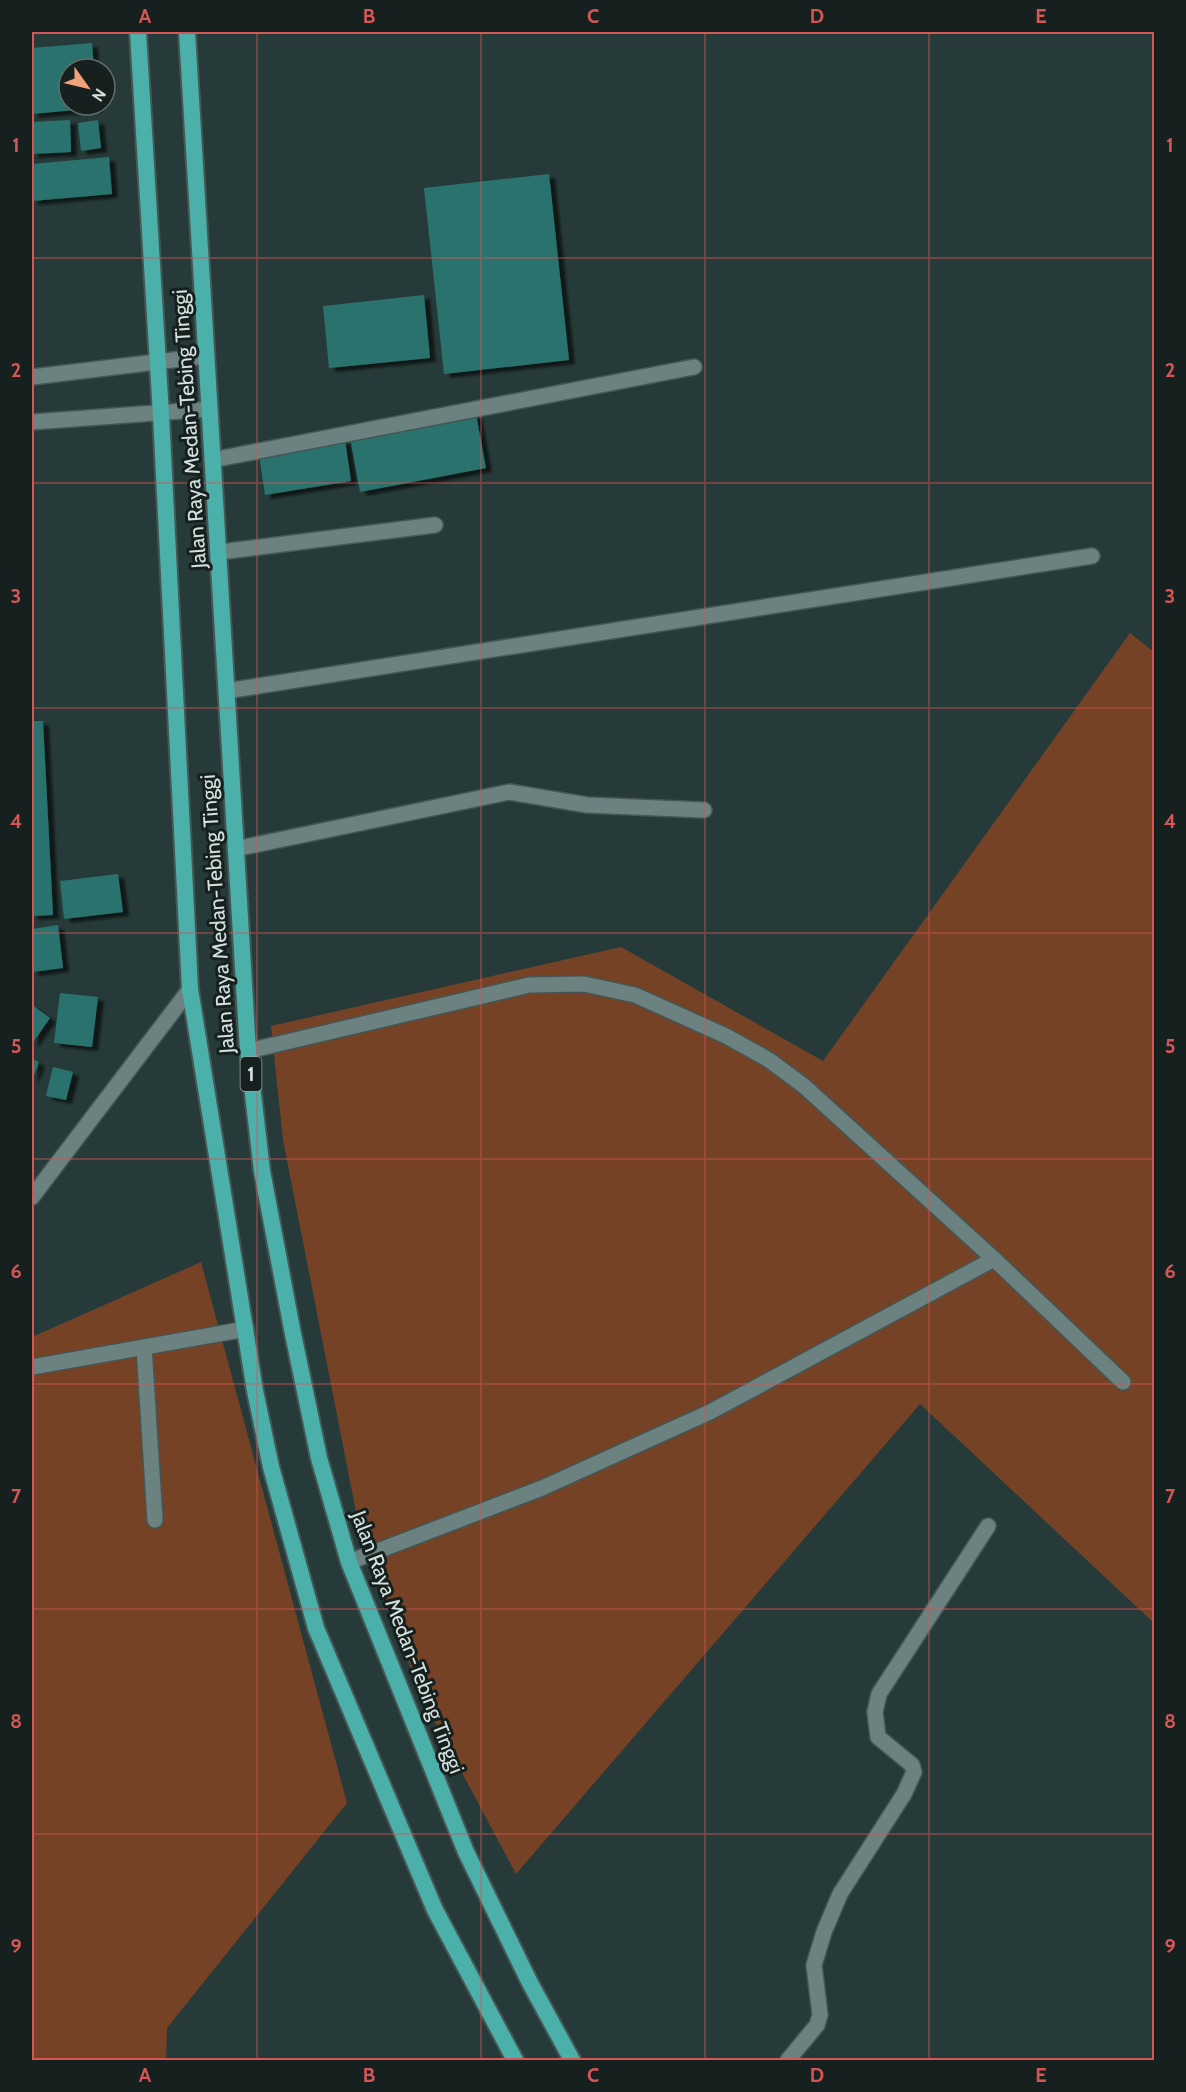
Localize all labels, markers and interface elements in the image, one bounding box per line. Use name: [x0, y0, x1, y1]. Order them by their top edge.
text: A: [139, 4, 152, 28]
text: B: [363, 4, 375, 28]
text: C: [587, 4, 599, 28]
text: D: [810, 4, 824, 28]
text: E: [1035, 4, 1047, 28]
north arrow: [57, 57, 117, 117]
text: N: [88, 85, 110, 105]
text: 1: [12, 133, 20, 157]
text: 1: [1166, 133, 1174, 157]
street label: Jalan Raya Medan-Tebing Tinggi: [167, 289, 211, 570]
text: 2: [11, 358, 21, 382]
text: 2: [1165, 358, 1175, 382]
text: 3: [11, 584, 21, 608]
text: 3: [1165, 584, 1175, 608]
street label: Jalan Raya Medan-Tebing Tinggi: [195, 774, 239, 1055]
text: 4: [10, 809, 22, 833]
text: 4: [1164, 809, 1176, 833]
text: 5: [11, 1034, 21, 1058]
text: 5: [1165, 1034, 1175, 1058]
road number: 1: [240, 1057, 262, 1091]
text: 6: [10, 1259, 22, 1283]
text: 6: [1164, 1259, 1176, 1283]
text: 7: [11, 1484, 22, 1508]
text: 7: [1165, 1484, 1176, 1508]
street label: Jalan Raya Medan-Tebing Tinggi: [346, 1506, 470, 1777]
text: 8: [10, 1709, 22, 1733]
text: 8: [1164, 1709, 1176, 1733]
text: 9: [10, 1934, 22, 1958]
text: 9: [1164, 1934, 1176, 1958]
text: A: [139, 2063, 152, 2087]
text: B: [363, 2063, 375, 2087]
text: C: [587, 2063, 599, 2087]
text: D: [810, 2063, 824, 2087]
text: E: [1035, 2063, 1047, 2087]

